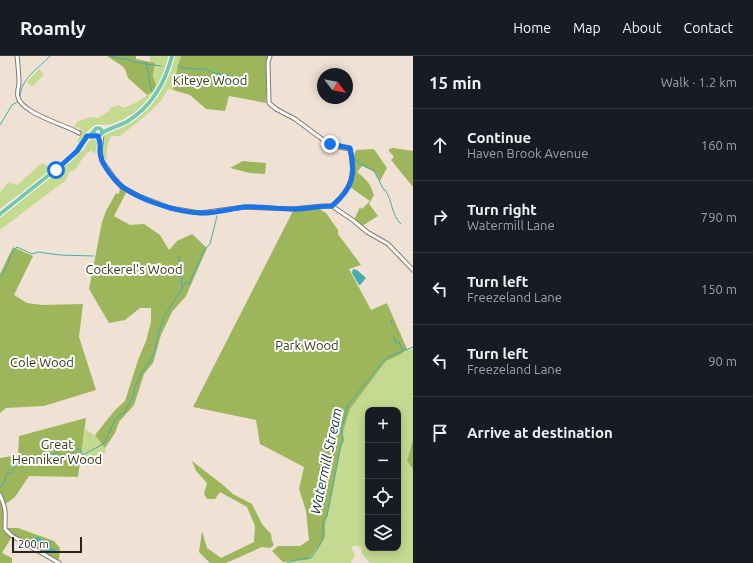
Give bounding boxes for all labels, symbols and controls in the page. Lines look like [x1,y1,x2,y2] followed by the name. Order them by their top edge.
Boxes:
[20,17,86,39] text: Roamly
[513,20,551,36] text: Home
[573,20,601,36] text: Map
[623,20,662,36] text: About
[684,20,733,36] text: Contact
[317,68,353,104] north arrow
[173,73,247,87] park label: Kiteye Wood
[429,73,482,92] text: 15 min
[661,75,737,89] text: Walk · 1.2 km
[467,129,531,146] text: Continue
[429,134,451,156] icon: ahead
[321,135,339,153] route end
[701,138,737,152] text: 160 m
[467,146,588,160] text: Haven Brook Avenue
[47,161,65,179] route start
[467,201,537,218] text: Turn right
[429,206,451,228] icon: right
[701,210,737,224] text: 790 m
[467,218,555,232] text: Watermill Lane
[85,262,183,276] park label: Cockerel's Wood
[467,273,528,290] text: Turn left
[429,278,451,300] icon: left
[701,282,737,296] text: 150 m
[467,290,562,304] text: Freezeland Lane
[275,338,339,352] park label: Park Wood
[467,345,528,362] text: Turn left
[429,350,451,372] icon: left
[708,354,737,368] text: 90 m
[10,355,74,369] park label: Cole Wood
[467,362,562,376] text: Freezeland Lane
[307,406,345,516] water label: Watermill Stream
[365,407,401,551] map controls
[365,407,401,443] button: +
[429,422,451,444] icon: arrive
[467,424,613,441] text: Arrive at destination
[12,437,102,466] park label: Great Henniker Wood
[365,443,401,479] button: −
[365,479,401,515] button: locate
[365,515,401,551] button: layers
[12,535,82,554] scale bar
[18,538,49,550] text: 200 m

